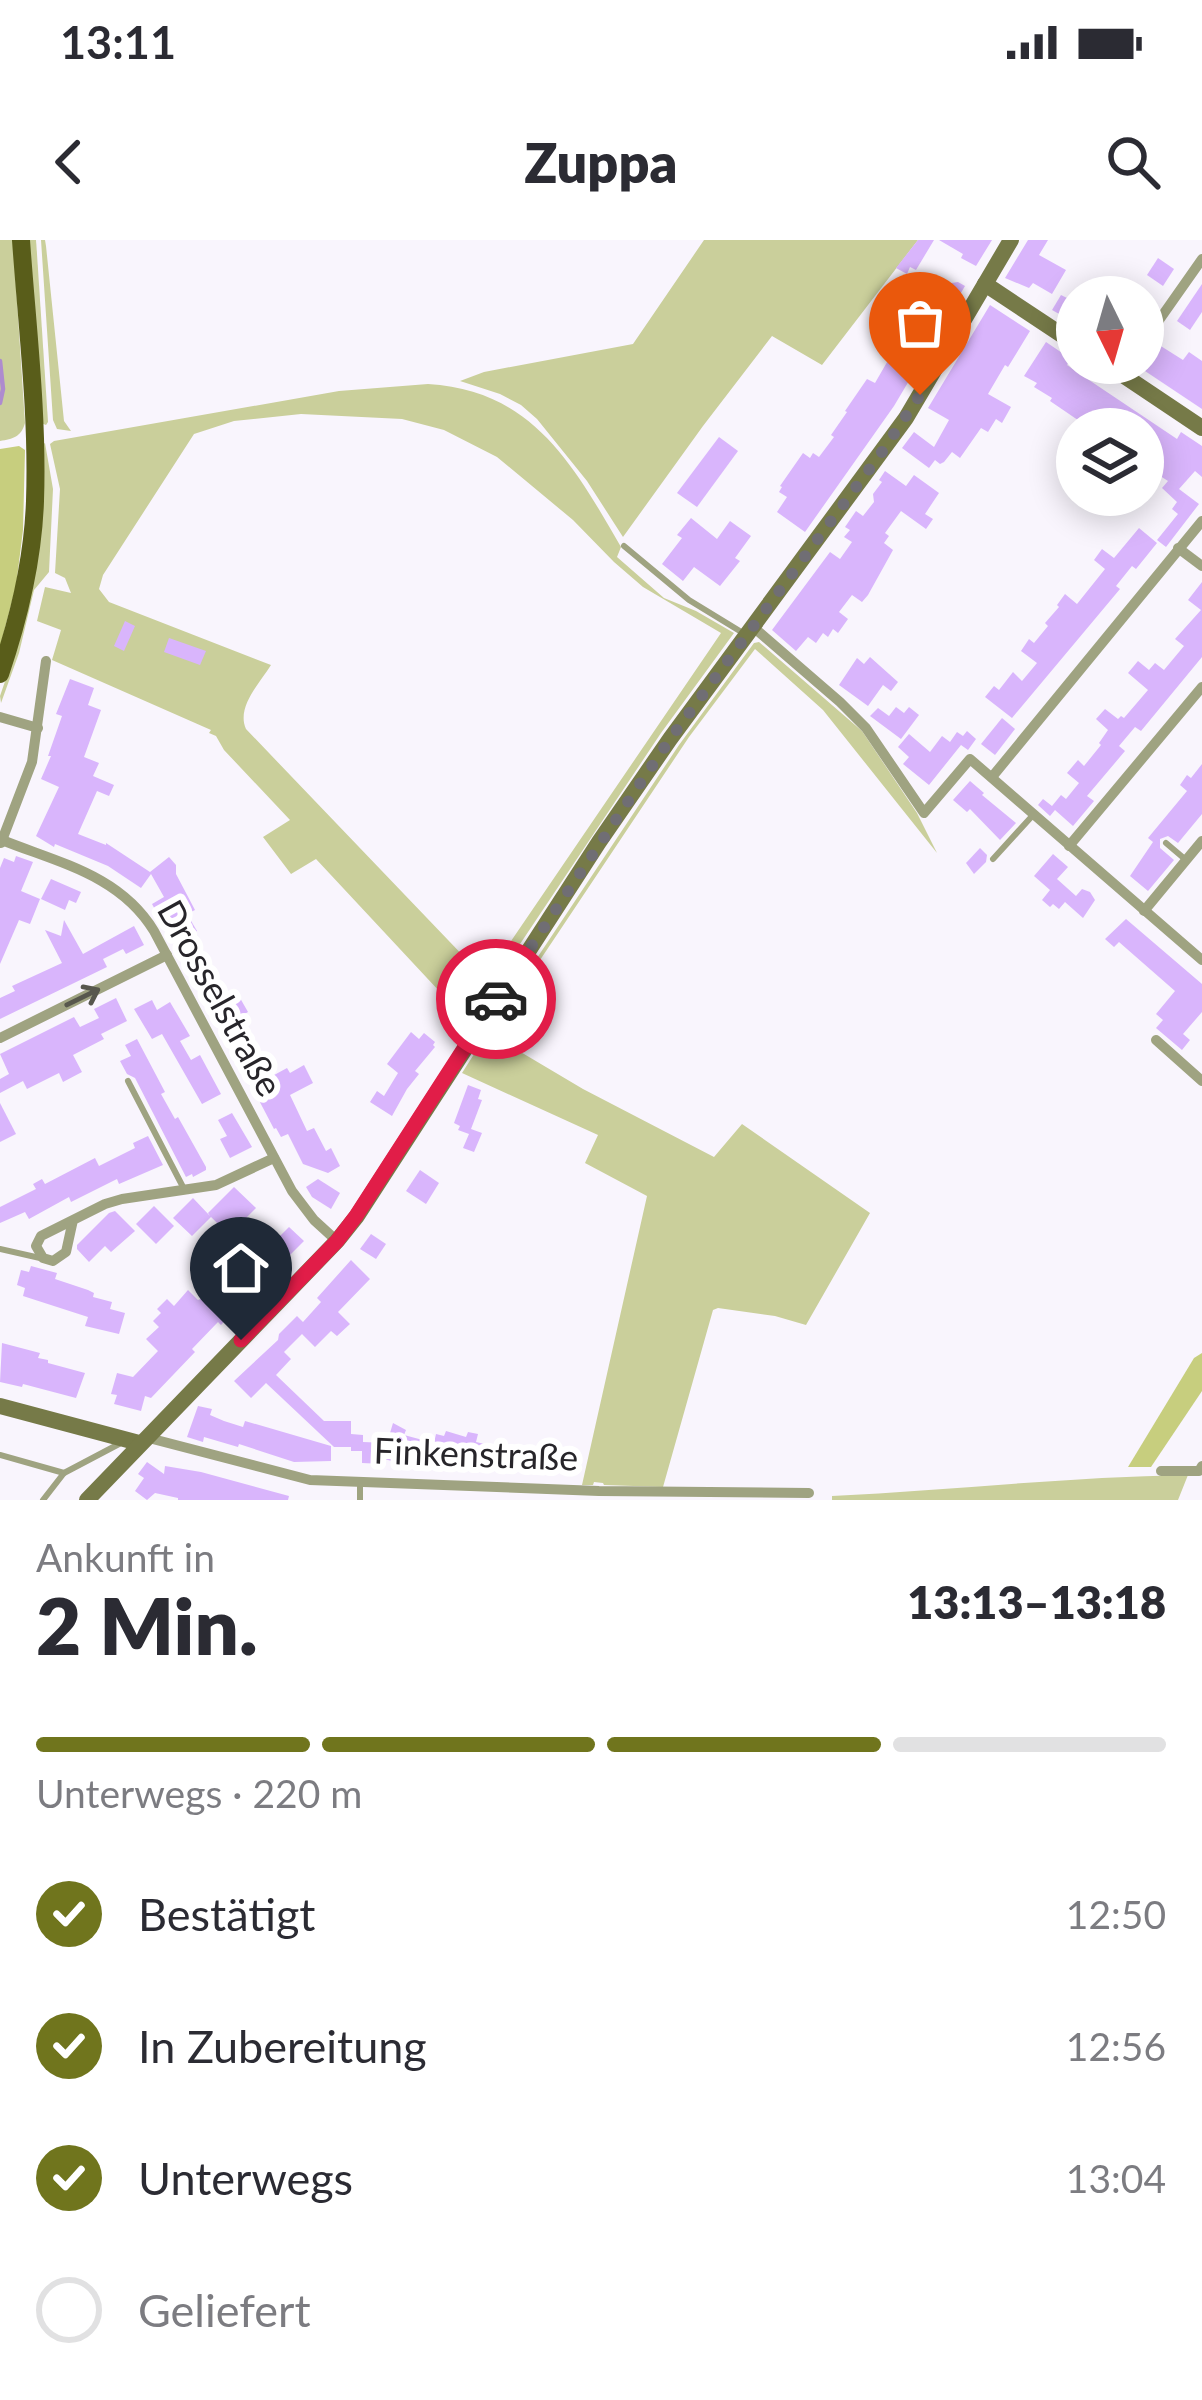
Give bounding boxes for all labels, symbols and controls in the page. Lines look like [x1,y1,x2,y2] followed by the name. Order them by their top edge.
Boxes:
[60,15,176,69] text: 13:11
[36,129,102,195] icon: back
[1100,129,1166,195] icon: search
[525,130,677,195] text: Zuppa
[869,272,971,395] pin
[1056,276,1164,384] north arrow
[1056,276,1164,516] map controls
[887,290,953,356] icon: bag
[1056,408,1164,516] button: layers
[149,892,293,1103] street label: Drosselstraße
[436,939,556,1059] courier
[463,966,529,1032] icon: car
[65,984,101,1007] one-way arrow
[190,1217,292,1340] pin
[208,1235,274,1301] icon: home
[373,1427,579,1479] street label: Finkenstraße
[36,1534,215,1580] text: Ankunft in
[907,1575,1166,1629] text: 13:13–13:18
[36,1578,258,1672] text: 2 Min.
[36,1770,362,1816] text: Unterwegs · 220 m
[36,1881,102,1947] icon: check
[138,1887,315,1941] text: Bestätigt
[1066,1891,1166,1937] text: 12:50
[36,2013,102,2079] icon: check
[138,2019,427,2073] text: In Zubereitung
[1066,2023,1166,2069] text: 12:56
[36,2145,102,2211] icon: check
[138,2151,353,2205] text: Unterwegs
[1066,2155,1166,2201] text: 13:04
[138,2283,311,2337] text: Geliefert

